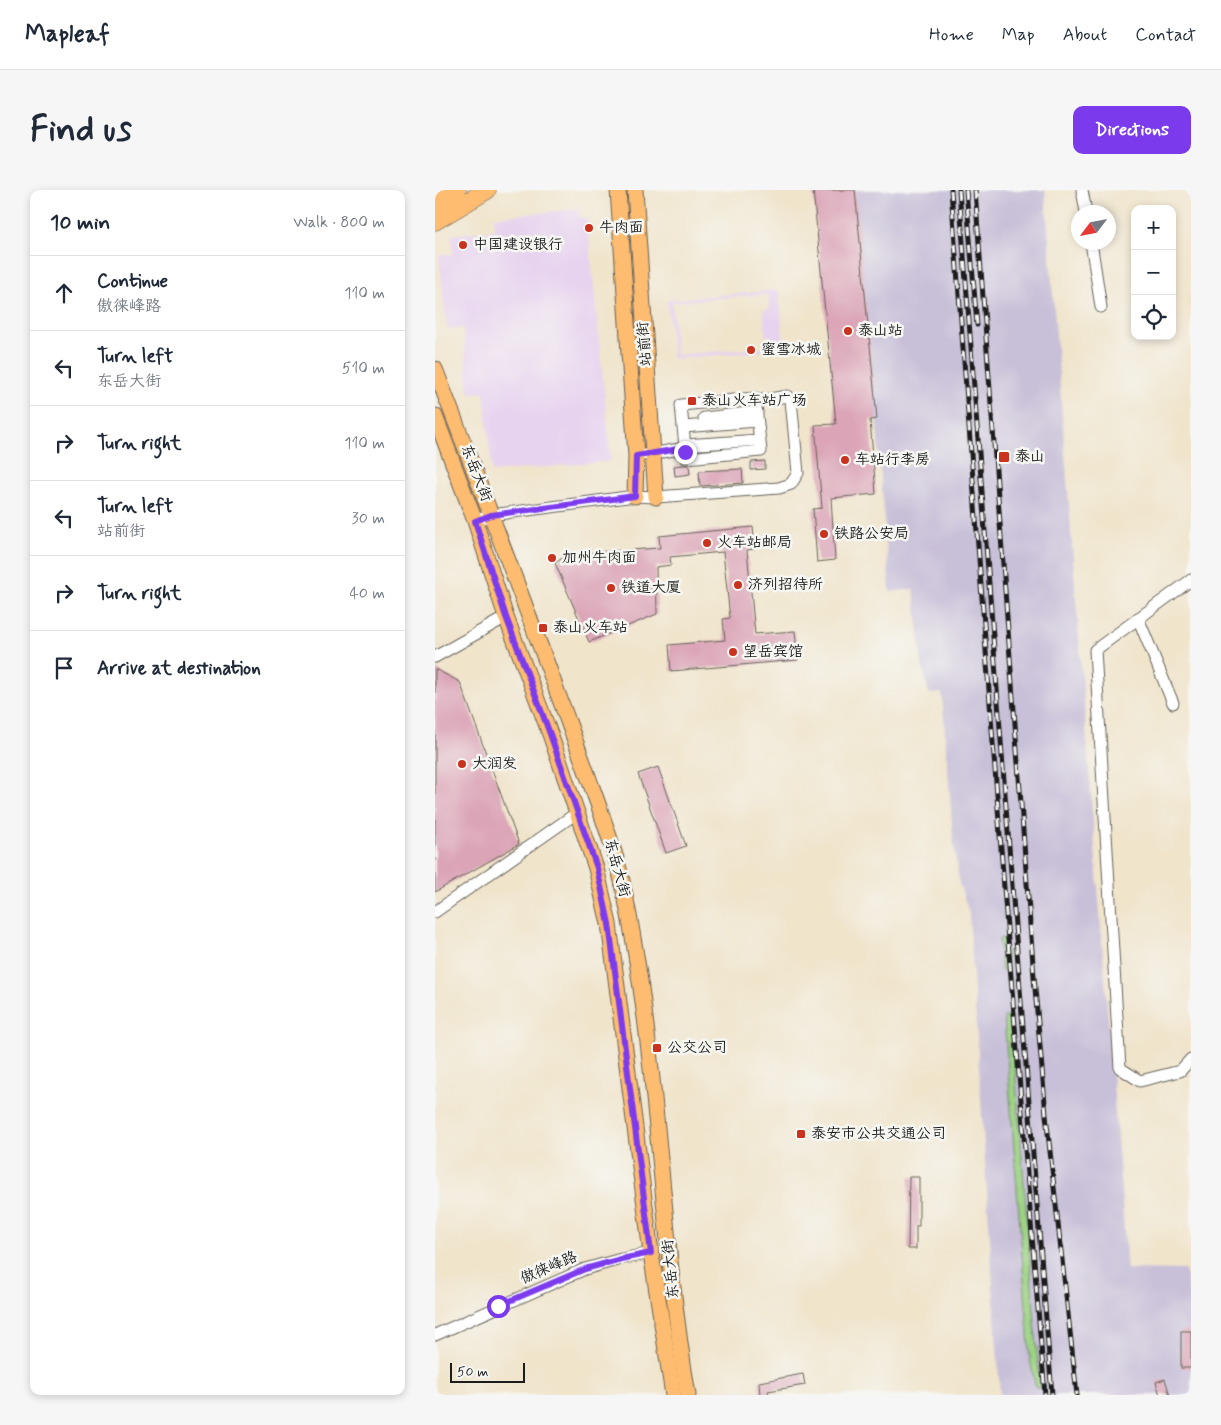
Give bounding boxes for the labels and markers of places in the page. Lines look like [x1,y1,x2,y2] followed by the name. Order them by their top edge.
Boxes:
[599,218,644,238] place label: 牛肉面
[583,222,595,234] marker: 牛肉面
[473,235,563,255] place label: 中国建设银行
[457,239,469,251] marker: 中国建设银行
[858,321,903,341] place label: 泰山站
[842,325,854,337] marker: 泰山站
[761,340,821,360] place label: 蜜雪冰城
[745,344,757,356] marker: 蜜雪冰城
[702,391,807,411] place label: 泰山火车站广场
[686,395,698,407] marker: 泰山火车站广场
[1015,447,1045,467] place label: 泰山
[855,450,930,470] place label: 车站行李房
[997,450,1011,464] marker: 泰山
[839,454,851,466] marker: 车站行李房
[834,524,909,544] place label: 铁路公安局
[818,528,830,540] marker: 铁路公安局
[717,533,792,553] place label: 火车站邮局
[701,537,713,549] marker: 火车站邮局
[562,548,637,568] place label: 加州牛肉面
[546,552,558,564] marker: 加州牛肉面
[748,575,823,595] place label: 济列招待所
[621,578,681,598] place label: 铁道大厦
[732,579,744,591] marker: 济列招待所
[605,582,617,594] marker: 铁道大厦
[553,618,628,638] place label: 泰山火车站
[537,622,549,634] marker: 泰山火车站
[743,642,803,662] place label: 望岳宾馆
[727,646,739,658] marker: 望岳宾馆
[472,754,517,774] place label: 大润发
[456,758,468,770] marker: 大润发
[667,1038,727,1058] place label: 公交公司
[651,1042,663,1054] marker: 公交公司
[811,1124,946,1144] place label: 泰安市公共交通公司
[795,1128,807,1140] marker: 泰安市公共交通公司

